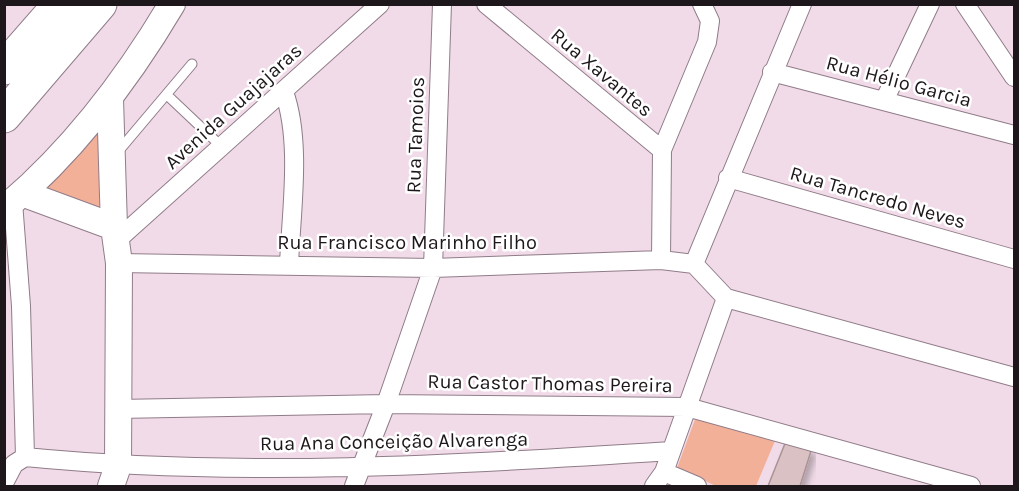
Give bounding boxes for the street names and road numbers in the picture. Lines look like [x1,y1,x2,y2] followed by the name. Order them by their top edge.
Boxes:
[546,23,657,121] street label: Rua Xavantes
[160,39,307,174] street label: Avenida Guajajaras
[824,51,974,112] street label: Rua Hélio Garcia
[402,76,429,194] street label: Rua Tamoios
[787,161,968,234] street label: Rua Tancredo Neves
[277,231,537,254] street label: Rua Francisco Marinho Filho
[427,370,673,397] street label: Rua Castor Thomas Pereira
[260,428,528,455] street label: Rua Ana Conceição Alvarenga

